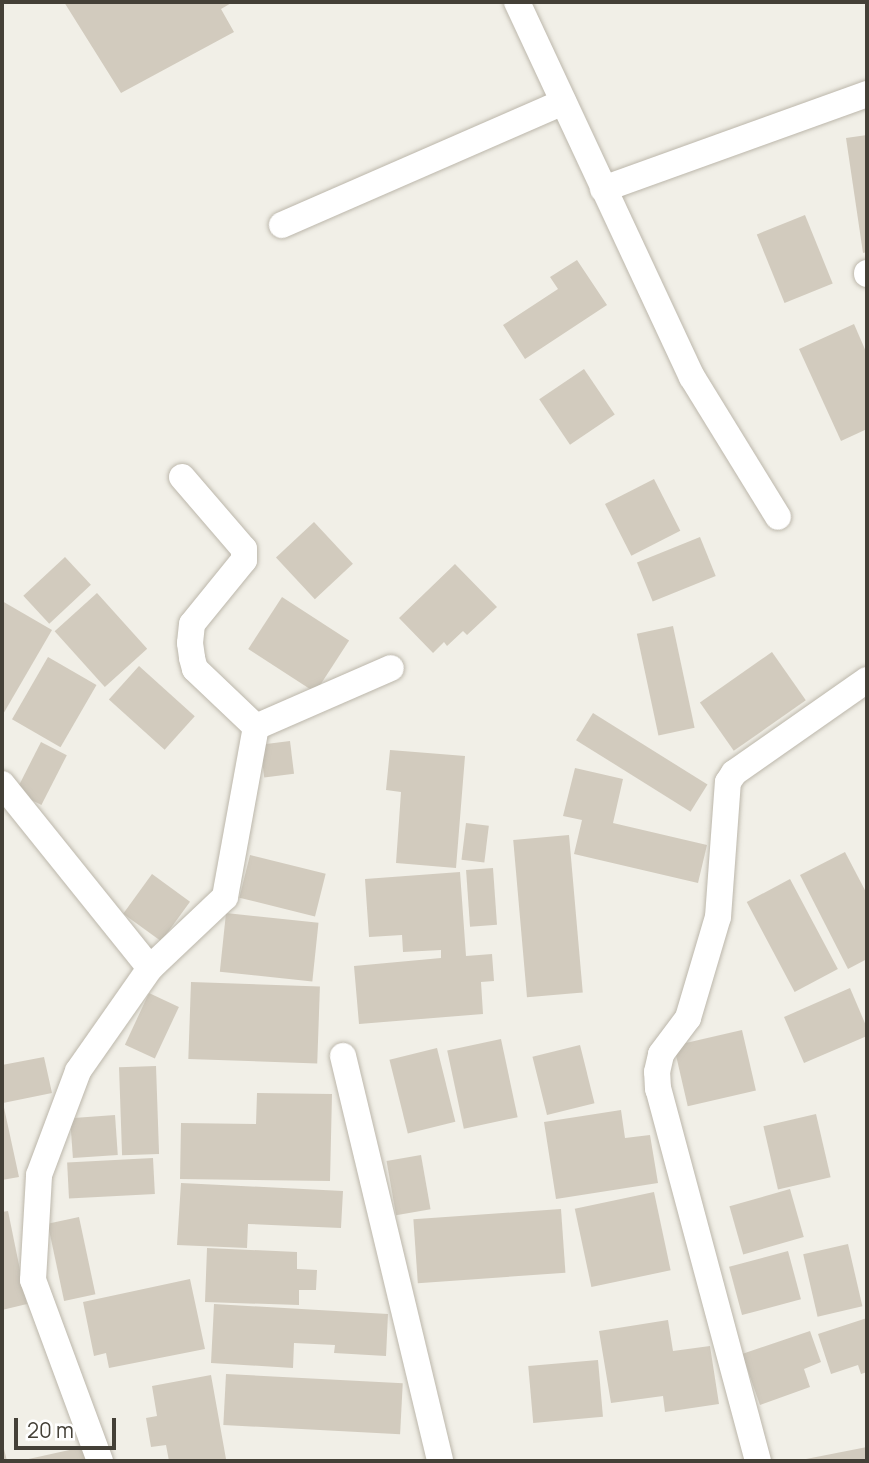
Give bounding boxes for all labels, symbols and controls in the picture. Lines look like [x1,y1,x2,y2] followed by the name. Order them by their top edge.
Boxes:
[18,1404,119,1448] scale bar
[27,1416,74,1444] text: 20 m

